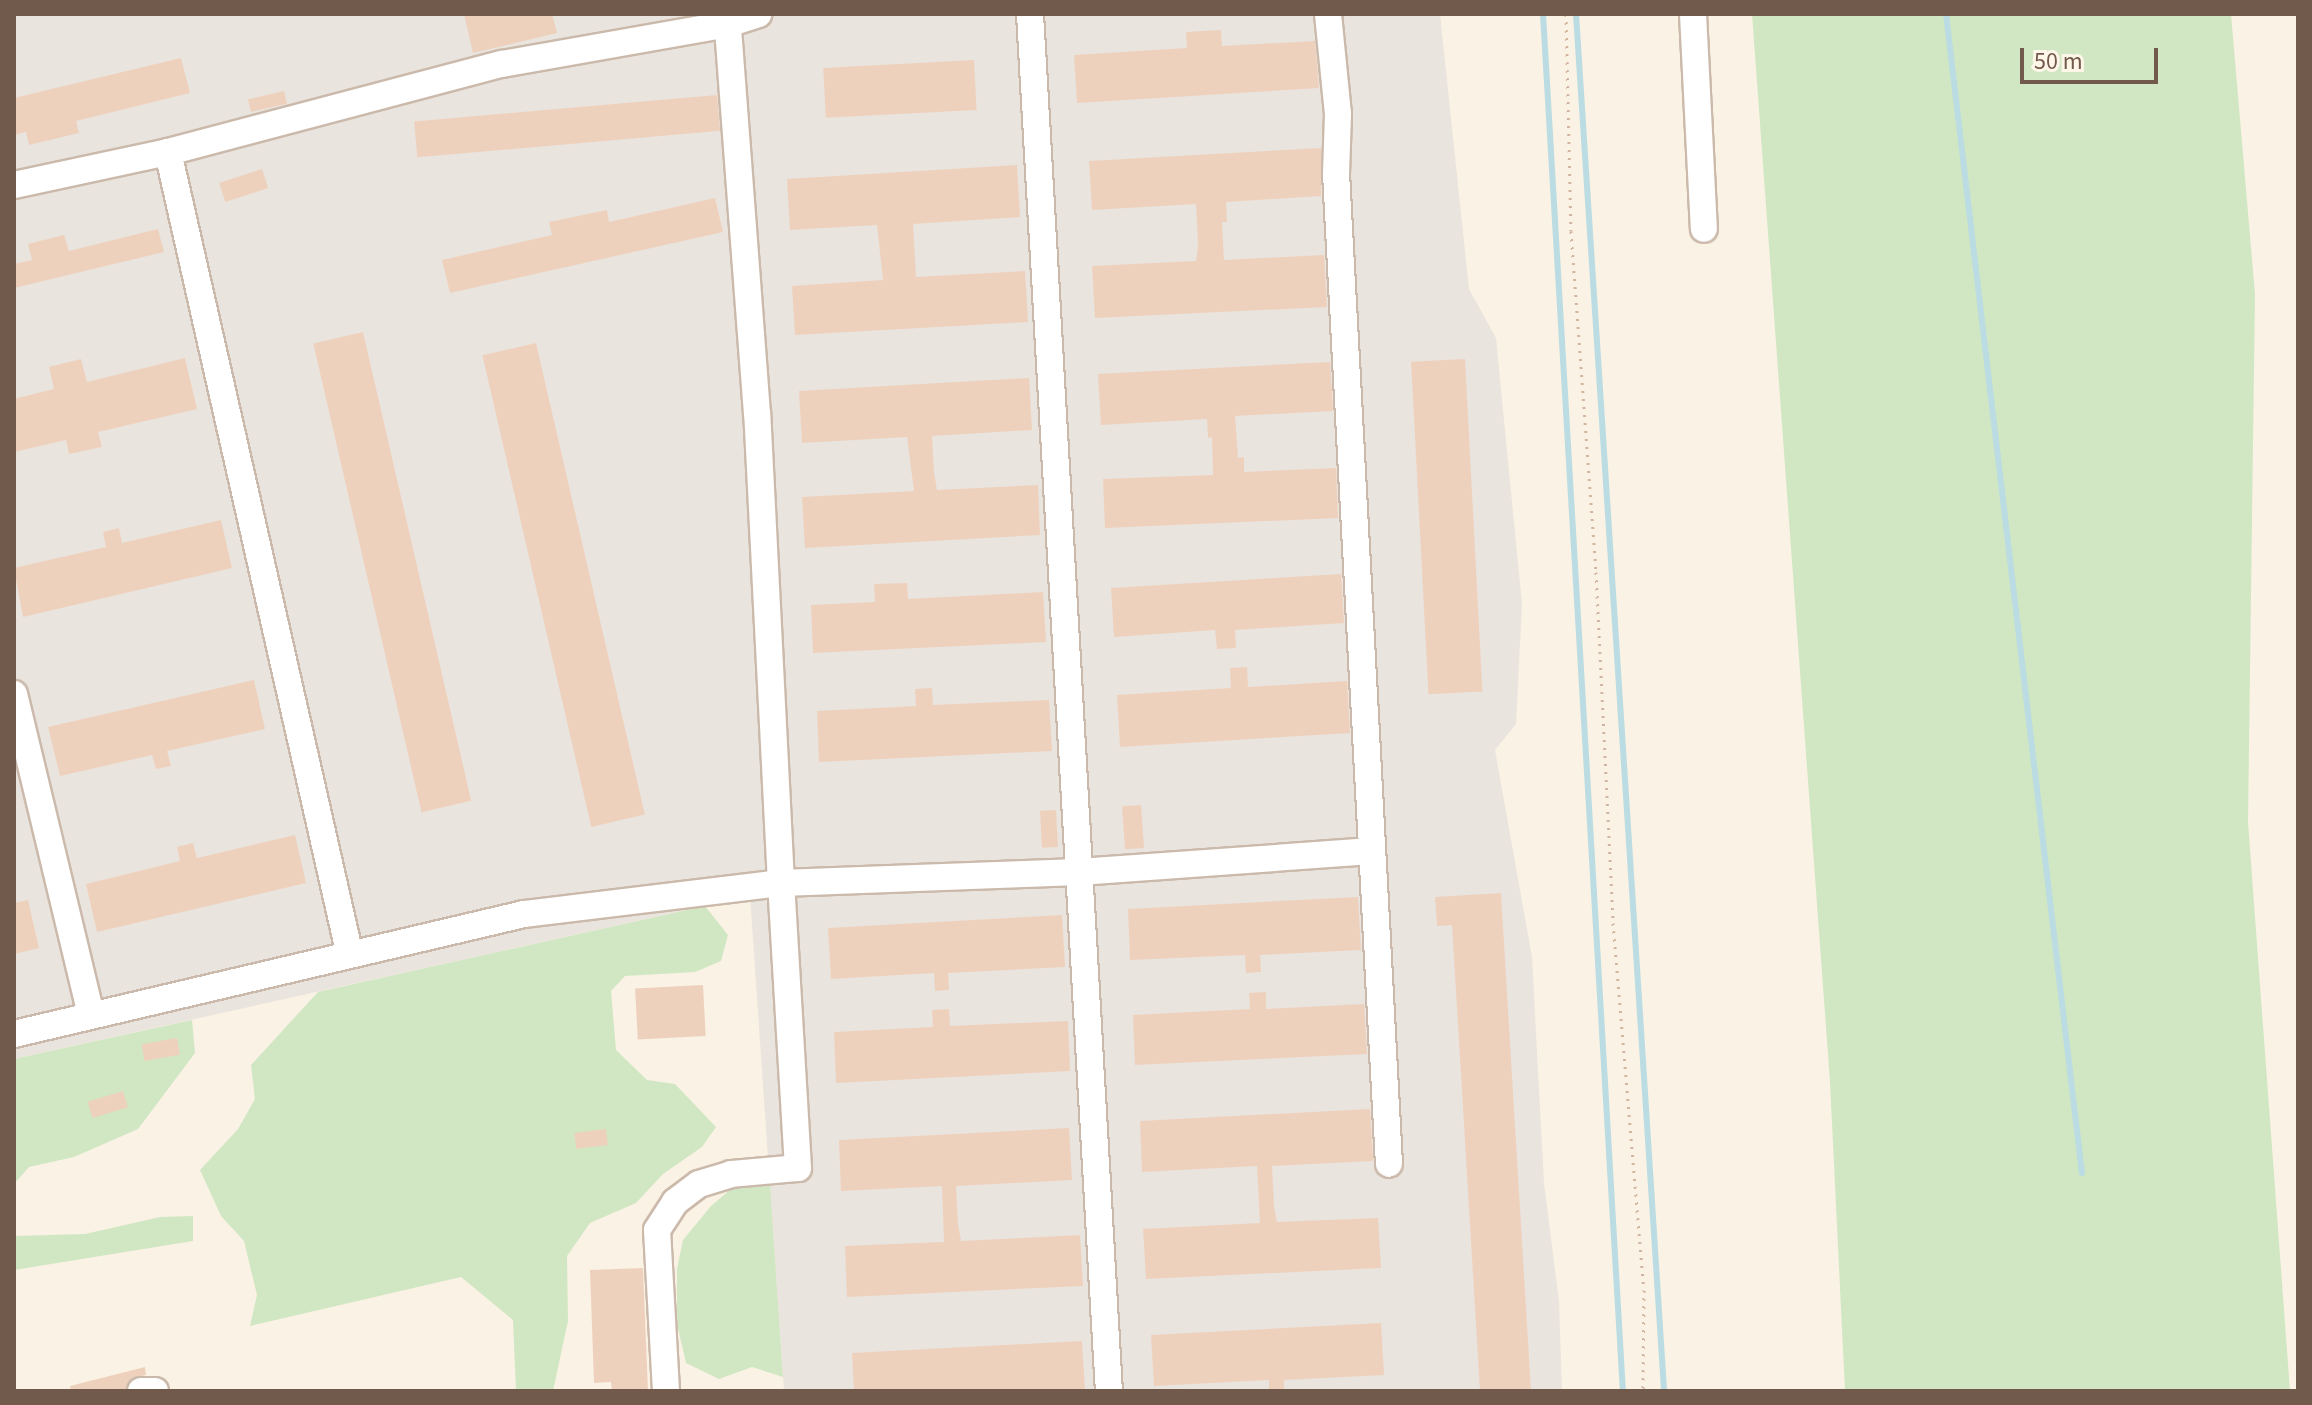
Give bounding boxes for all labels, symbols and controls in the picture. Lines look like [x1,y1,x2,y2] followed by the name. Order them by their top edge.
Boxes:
[2024,32,2162,82] scale bar
[2034,44,2083,79] text: 50 m

